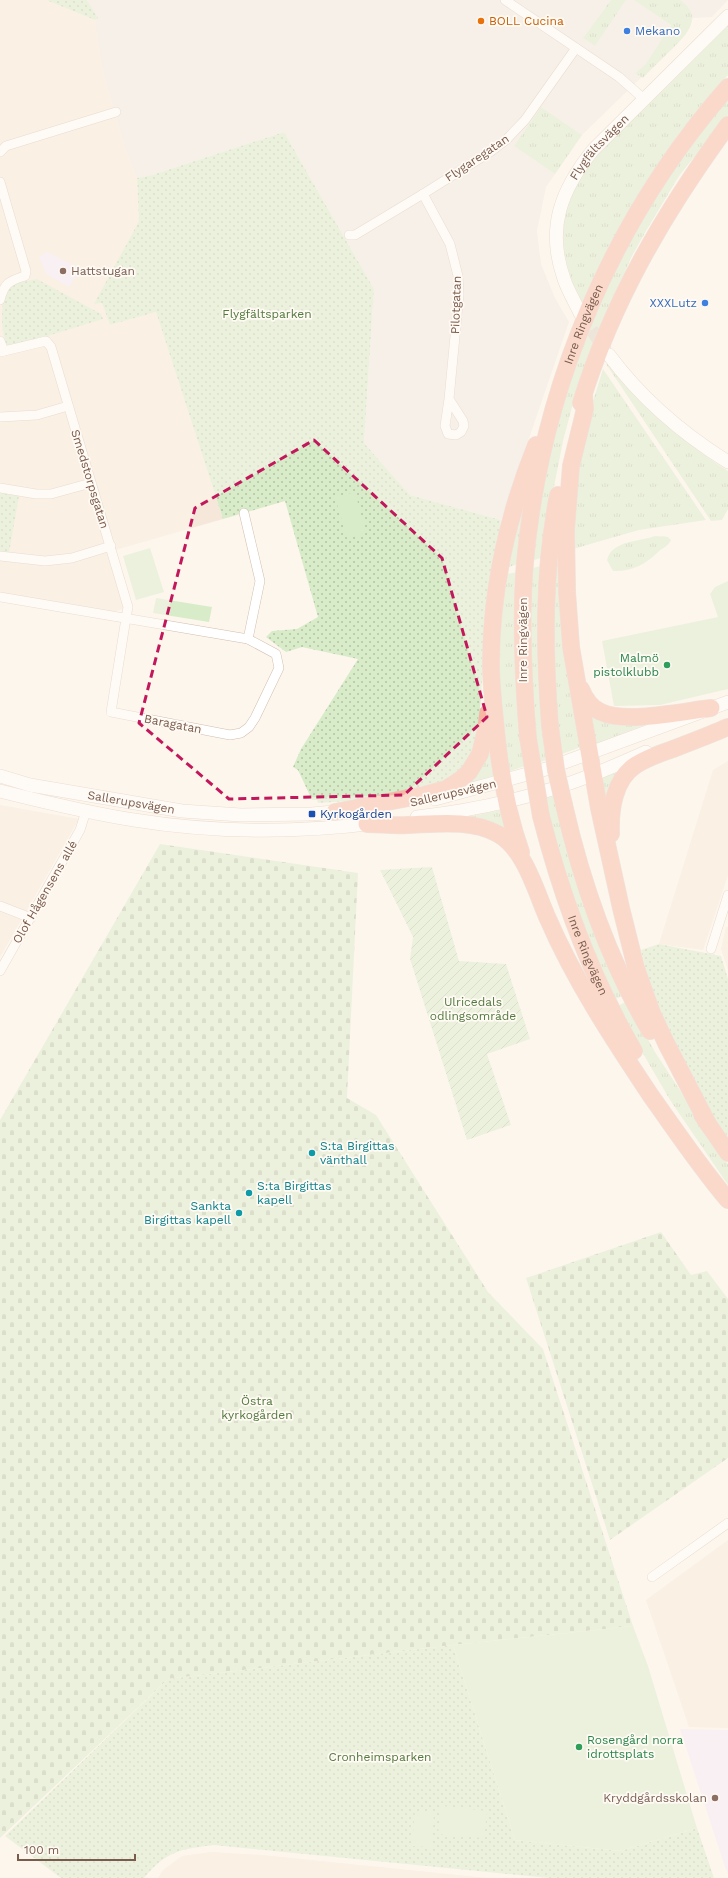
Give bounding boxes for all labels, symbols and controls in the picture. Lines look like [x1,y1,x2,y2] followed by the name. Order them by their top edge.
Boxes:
[489,14,564,28] place label: BOLL Cucina
[476,16,486,26] marker: BOLL Cucina
[635,24,680,38] place label: Mekano
[622,26,632,36] marker: Mekano
[567,112,632,183] street label: Flygfältsvägen
[442,132,512,184] street label: Flygaregatan
[71,264,135,278] place label: Hattstugan
[58,266,68,276] marker: Hattstugan
[448,276,464,334] street label: Pilotgatan
[561,282,606,366] street label: Inre Ringvägen
[649,296,697,310] place label: XXXLutz
[700,298,710,308] marker: XXXLutz
[222,307,312,321] park label: Flygfältsparken
[68,428,112,530] street label: Smedstorpsgatan
[516,597,530,683] street label: Inre Ringvägen
[593,651,659,679] place label: Malmö pistolklubb
[662,660,672,670] marker: Malmö pistolklubb
[143,712,203,736] street label: Baragatan
[408,776,498,810] street label: Sallerupsvägen
[86,788,176,817] street label: Sallerupsvägen
[320,807,392,821] place label: Kyrkogården
[307,809,317,819] marker: Kyrkogården
[10,838,80,946] street label: Olof Hågensens allé
[565,913,611,997] street label: Inre Ringvägen
[430,995,516,1023] park label: Ulricedals odlingsområde
[320,1139,395,1167] place label: S:ta Birgittas vänthall
[307,1148,317,1158] marker: S:ta Birgittas vänthall
[257,1179,332,1207] place label: S:ta Birgittas kapell
[244,1188,254,1198] marker: S:ta Birgittas kapell
[144,1199,231,1227] place label: Sankta Birgittas kapell
[234,1208,244,1218] marker: Sankta Birgittas kapell
[221,1394,293,1422] park label: Östra kyrkogården
[587,1733,683,1761] place label: Rosengård norra idrottsplats
[574,1742,584,1752] marker: Rosengård norra idrottsplats
[328,1750,432,1764] park label: Cronheimsparken
[603,1791,707,1805] place label: Kryddgårdsskolan
[710,1793,720,1803] marker: Kryddgårdsskolan
[18,1836,135,1862] scale bar
[24,1843,59,1857] text: 100 m

